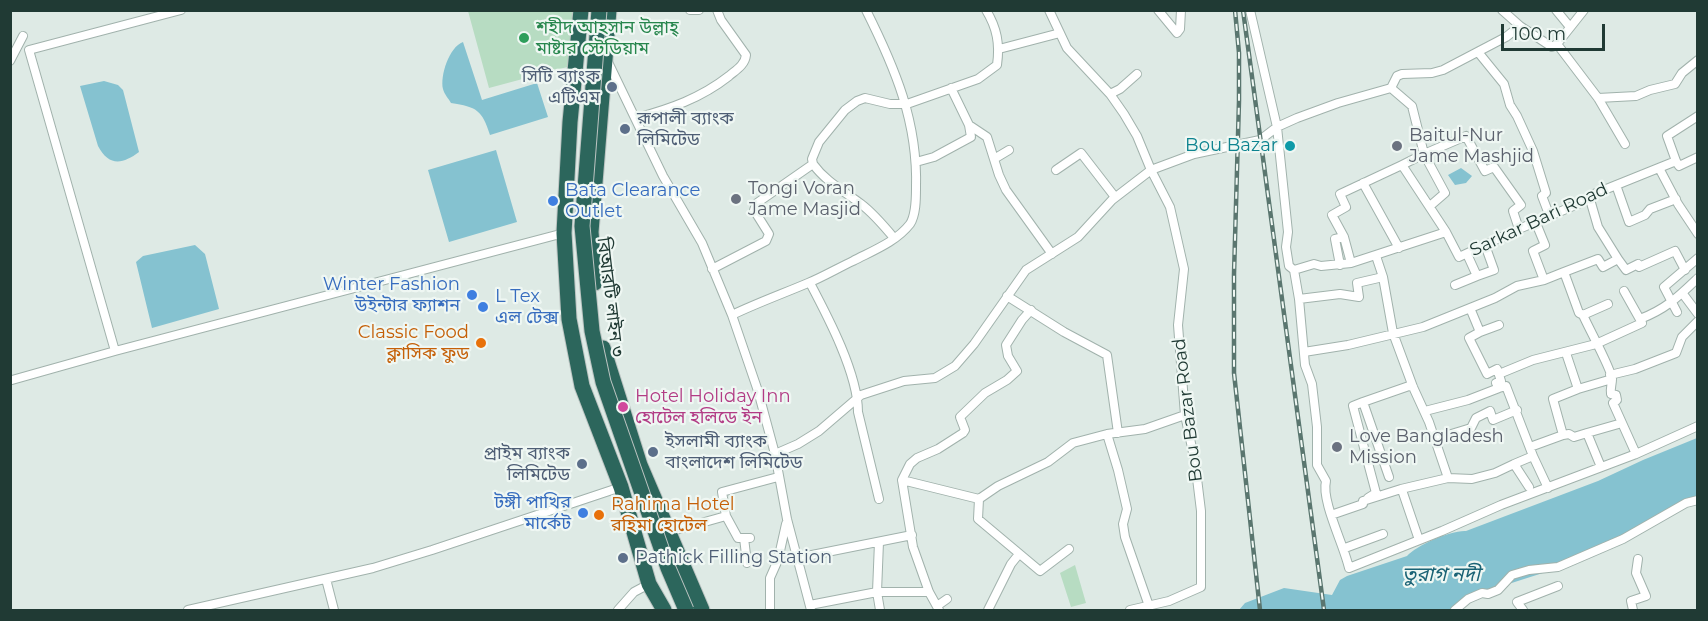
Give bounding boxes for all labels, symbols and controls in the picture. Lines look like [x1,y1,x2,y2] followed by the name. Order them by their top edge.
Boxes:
[1504,12,1608,50] scale bar
[536,17,679,60] place label: শহীদ আহসান উল্লাহ্‌ মাষ্টার স্টেডিয়াম
[1512,23,1566,45] text: 100 m
[517,31,531,45] marker: শহীদ আহসান উল্লাহ্‌ মাষ্টার স্টেডিয়াম
[522,66,600,109] place label: সিটি ব্যাংক এটিএম
[605,80,619,94] marker: সিটি ব্যাংক এটিএম
[637,108,734,150] place label: রূপালী ব্যাংক লিমিটেড
[618,122,632,136] marker: রূপালী ব্যাংক লিমিটেড
[1409,125,1534,168] place label: Baitul-Nur Jame Mashjid
[1185,135,1278,157] place label: Bou Bazar
[1283,139,1297,153] marker: Bou Bazar
[1390,139,1404,153] marker: Baitul-Nur Jame Mashjid
[748,178,861,220] place label: Tongi Voran Jame Masjid
[1467,179,1611,261] street label: Sarkar Bari Road
[565,180,700,222] place label: Bata Clearance Outlet
[729,192,743,206] marker: Tongi Voran Jame Masjid
[546,194,560,208] marker: Bata Clearance Outlet
[592,236,628,358] street label: বিআরটি লাইন ৩
[323,274,460,316] place label: Winter Fashion উইন্টার ফ্যাশন
[495,286,558,328] place label: L Tex এল টেক্স
[465,288,479,302] marker: Winter Fashion উইন্টার ফ্যাশন
[476,300,490,314] marker: L Tex এল টেক্স
[358,322,469,364] place label: Classic Food ক্লাসিক ফুড
[474,336,488,350] marker: Classic Food ক্লাসিক ফুড
[1168,337,1208,483] street label: Bou Bazar Road
[635,386,791,428] place label: Hotel Holiday Inn হোটেল হলিডে ইন
[616,400,630,414] marker: Hotel Holiday Inn হোটেল হলিডে ইন
[1349,426,1504,468] place label: Love Bangladesh Mission
[665,431,803,474] place label: ইসলামী ব্যাংক বাংলাদেশ লিমিটেড
[1330,440,1344,454] marker: Love Bangladesh Mission
[483,443,570,486] place label: প্রাইম ব্যাংক লিমিটেড
[646,445,660,459] marker: ইসলামী ব্যাংক বাংলাদেশ লিমিটেড
[575,457,589,471] marker: প্রাইম ব্যাংক লিমিটেড
[494,492,571,534] place label: টঙ্গী পাখির মার্কেট
[611,494,735,536] place label: Rahima Hotel রহিমা হোটেল
[576,506,590,520] marker: টঙ্গী পাখির মার্কেট
[592,508,606,522] marker: Rahima Hotel রহিমা হোটেল
[635,547,832,569] place label: Pathick Filling Station
[616,551,630,565] marker: Pathick Filling Station
[1402,563,1480,587] water label: তুরাগ নদী

